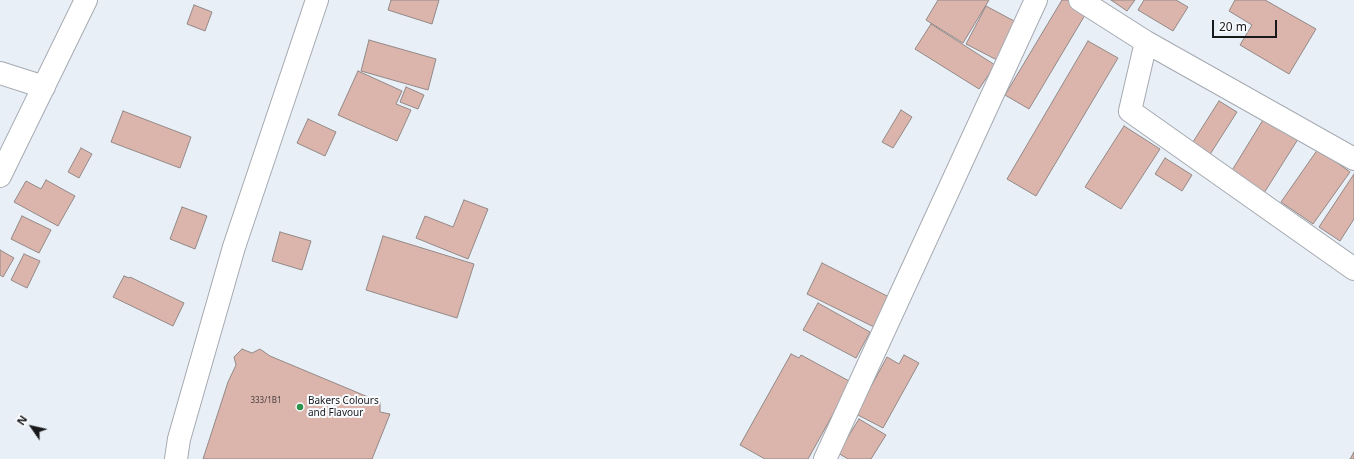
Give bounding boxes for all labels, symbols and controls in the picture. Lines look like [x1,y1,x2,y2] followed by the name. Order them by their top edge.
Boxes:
[1214,12,1279,38] scale bar
[1219,18,1247,35] text: 20 m
[308,395,379,418] place label: Bakers Colours and Flavour
[250,396,282,406] house number: 333/1B1
[295,402,305,412] marker: Bakers Colours and Flavour
[12,407,52,447] north arrow
[13,412,30,428] text: N

